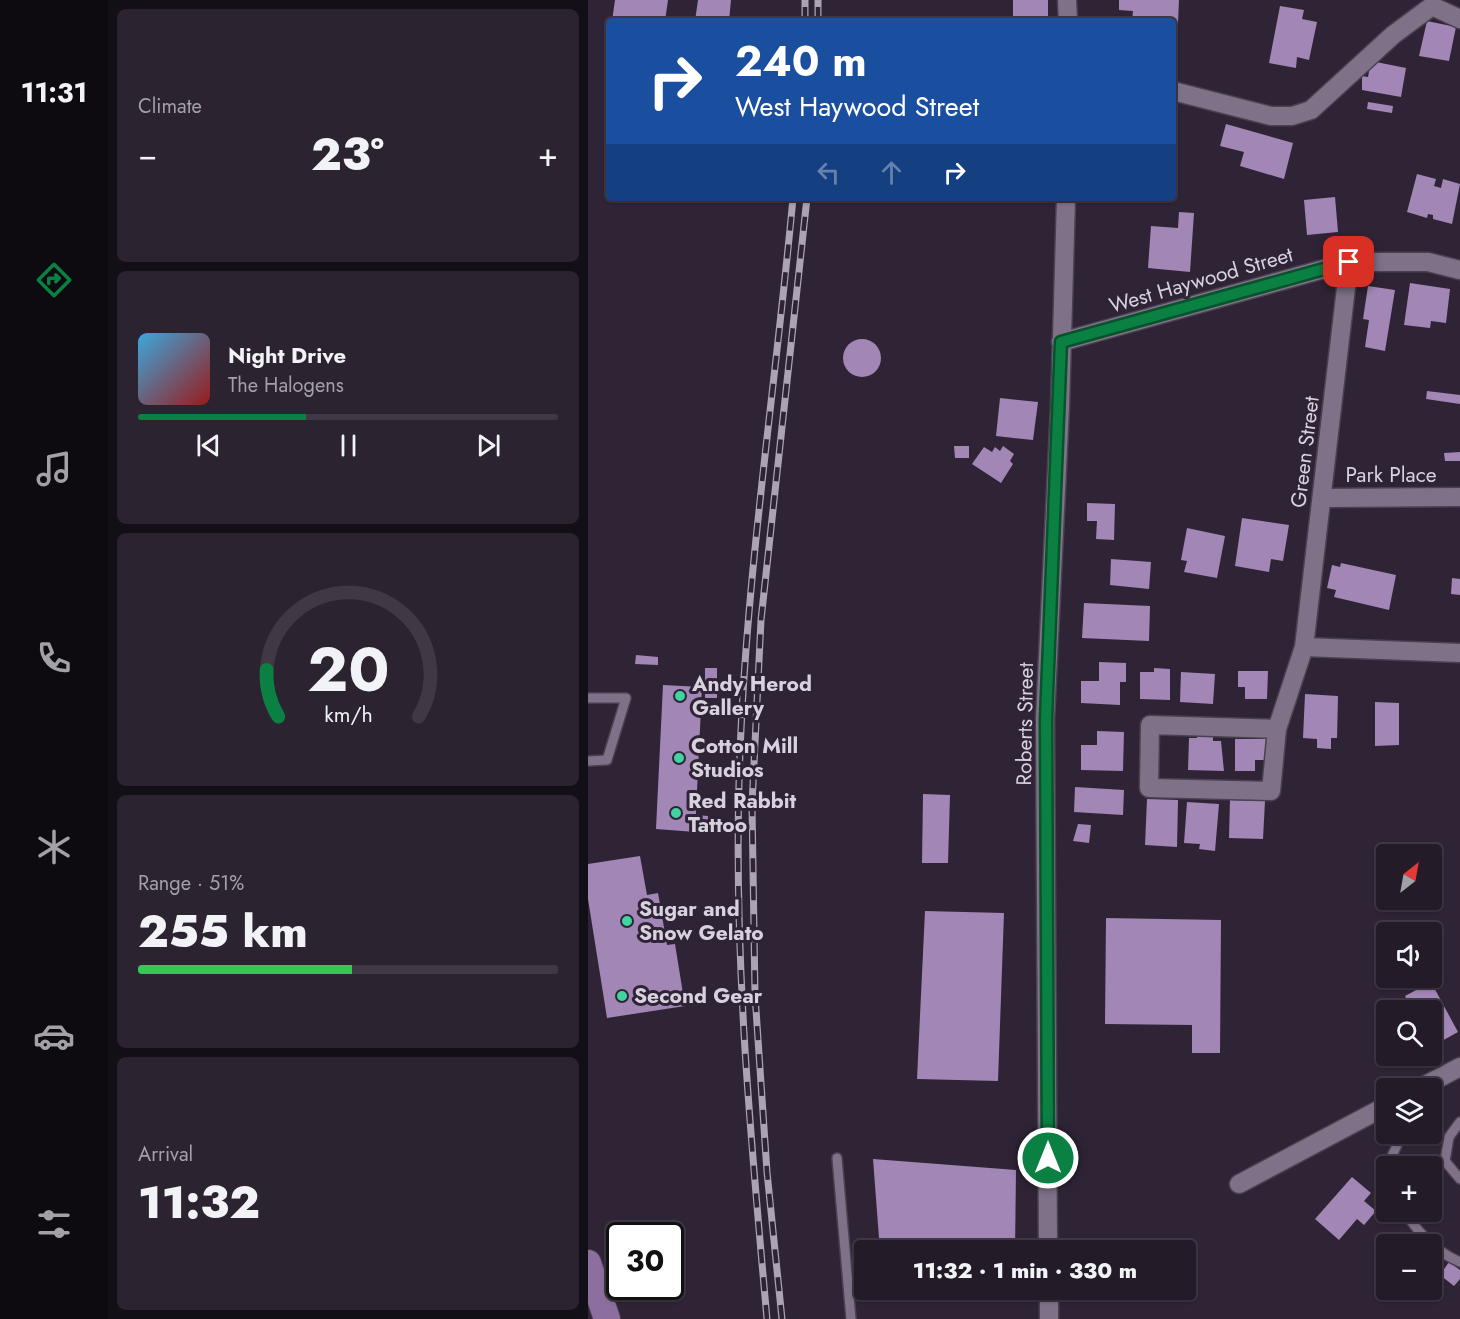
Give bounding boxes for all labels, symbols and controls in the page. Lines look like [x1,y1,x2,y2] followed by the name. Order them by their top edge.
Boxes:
[735,31,867,92] text: 240 m
[636,42,714,120] icon: right
[21,73,87,112] text: 11:31
[735,87,979,126] text: West Haywood Street
[138,92,202,121] text: Climate
[311,122,384,187] text: 23°
[138,131,157,178] text: −
[538,131,558,178] text: +
[812,156,845,189] icon: left
[875,156,908,189] icon: ahead
[938,156,971,189] icon: right
[1323,236,1374,287] pin
[1106,239,1296,321] street label: West Haywood Street
[1332,245,1365,278] icon: arrive
[33,259,75,301] icon: directions
[228,339,346,371] text: Night Drive
[228,371,344,400] text: The Halogens
[1283,394,1327,510] street label: Green Street
[192,429,225,462] icon: previous
[332,429,365,462] icon: pause
[472,429,505,462] icon: next
[33,448,75,490] icon: music
[1345,460,1437,490] street label: Park Place
[307,624,389,714] text: 20
[33,637,75,679] icon: phone
[1009,662,1041,786] street label: Roberts Street
[691,669,812,723] place label: Andy Herod Gallery
[673,689,687,703] marker: Andy Herod Gallery
[324,699,372,730] text: km/h
[691,731,798,785] place label: Cotton Mill Studios
[672,751,686,765] marker: Cotton Mill Studios
[688,786,796,840] place label: Red Rabbit Tattoo
[669,806,683,820] marker: Red Rabbit Tattoo
[33,826,75,868] icon: climate
[1376,844,1442,910] north arrow
[1376,844,1442,1300] map controls
[138,869,244,898] text: Range · 51%
[639,894,764,948] place label: Sugar and Snow Gelato
[138,899,308,964] text: 255 km
[620,914,634,928] marker: Sugar and Snow Gelato
[1376,922,1442,988] button: sound
[634,981,763,1011] place label: Second Gear
[615,989,629,1003] marker: Second Gear
[1376,1000,1442,1066] button: search
[33,1015,75,1057] icon: car
[1376,1078,1442,1144] button: layers
[1016,1126,1080,1190] position arrow
[138,1140,193,1169] text: Arrival
[1376,1156,1442,1222] button: +
[138,1170,260,1235] text: 11:32
[33,1203,75,1245] icon: filters
[606,1222,684,1300] speed limit sign: 30
[1376,1234,1442,1300] button: −
[913,1254,1137,1286] text: 11:32 · 1 min · 330 m

